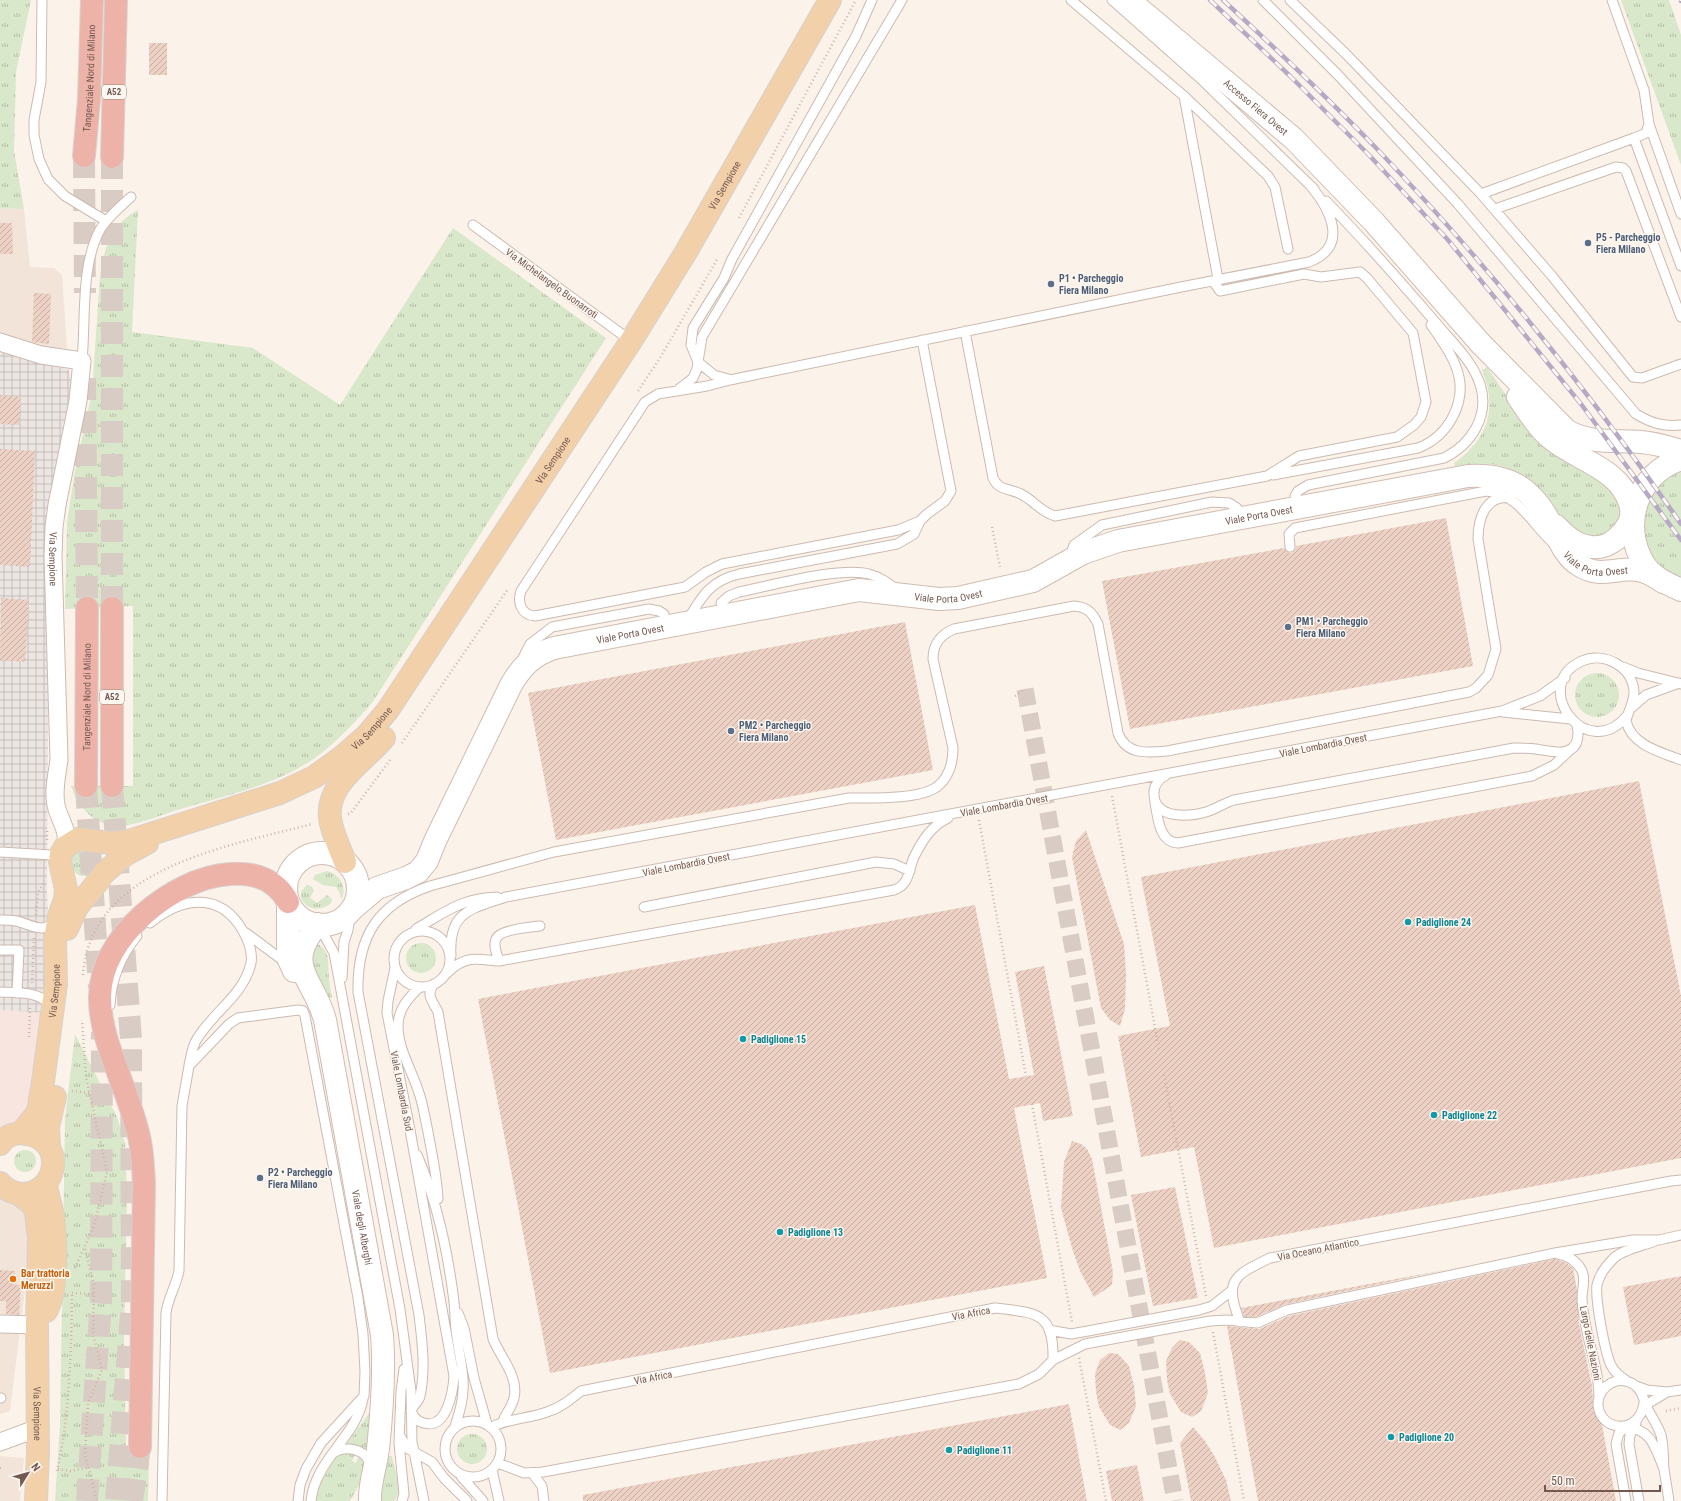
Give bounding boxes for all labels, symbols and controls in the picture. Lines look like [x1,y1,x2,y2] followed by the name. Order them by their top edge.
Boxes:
[81,24,97,132] street label: Tangenziale Nord di Milano
[1221,77,1290,137] street label: Accesso Fiera Ovest
[102,85,126,99] road number: A52
[706,159,743,212] street label: Via Sempione
[1596,232,1660,255] place label: P5 - Parcheggio Fiera Milano
[1583,238,1593,248] marker: P5 - Parcheggio Fiera Milano
[503,246,600,321] street label: Via Michelangelo Buonarroti
[1059,273,1123,296] place label: P1 • Parcheggio Fiera Milano
[1046,279,1056,289] marker: P1 • Parcheggio Fiera Milano
[534,434,573,486] street label: Via Sempione
[1224,504,1293,527] street label: Viale Porta Ovest
[47,532,59,587] street label: Via Sempione
[1561,549,1628,578] street label: Viale Porta Ovest
[914,588,983,605] street label: Viale Porta Ovest
[1296,616,1368,639] place label: PM1 • Parcheggio Fiera Milano
[596,622,665,646] street label: Viale Porta Ovest
[1283,622,1293,632] marker: PM1 • Parcheggio Fiera Milano
[81,643,93,751] street label: Tangenziale Nord di Milano
[100,690,124,704] road number: A52
[349,705,395,752] street label: Via Sempione
[739,720,811,743] place label: PM2 • Parcheggio Fiera Milano
[726,726,736,736] marker: PM2 • Parcheggio Fiera Milano
[1278,732,1368,759] street label: Viale Lombardia Ovest
[959,792,1049,819] street label: Viale Lombardia Ovest
[641,851,731,878] street label: Viale Lombardia Ovest
[1403,917,1413,927] marker: Padiglione 24
[1416,917,1471,928] place label: Padiglione 24
[47,964,62,1019] street label: Via Sempione
[738,1034,748,1044] marker: Padiglione 15
[751,1034,806,1045] place label: Padiglione 15
[388,1050,415,1132] street label: Viale Lombardia Sud
[1429,1110,1439,1120] marker: Padiglione 22
[1442,1110,1497,1121] place label: Padiglione 22
[268,1167,332,1190] place label: P2 • Parcheggio Fiera Milano
[255,1173,265,1183] marker: P2 • Parcheggio Fiera Milano
[350,1189,374,1266] street label: Viale degli Alberghi
[775,1227,785,1237] marker: Padiglione 13
[788,1227,843,1238] place label: Padiglione 13
[1276,1236,1360,1263] street label: Via Oceano Atlantico
[21,1268,70,1291] place label: Bar trattoria Meruzzi
[8,1274,18,1284] marker: Bar trattoria Meruzzi
[951,1304,991,1323] street label: Via Africa
[1578,1305,1603,1381] street label: Largo delle Nazioni
[633,1368,673,1387] street label: Via Africa
[31,1386,43,1441] street label: Via Sempione
[1386,1432,1396,1442] marker: Padiglione 20
[1399,1432,1454,1443] place label: Padiglione 20
[944,1445,954,1455] marker: Padiglione 11
[957,1445,1012,1456] place label: Padiglione 11
[8,1453,48,1493] north arrow
[28,1461,43,1474] text: N
[1545,1467,1660,1493] scale bar
[1551,1474,1575,1488] text: 50 m

